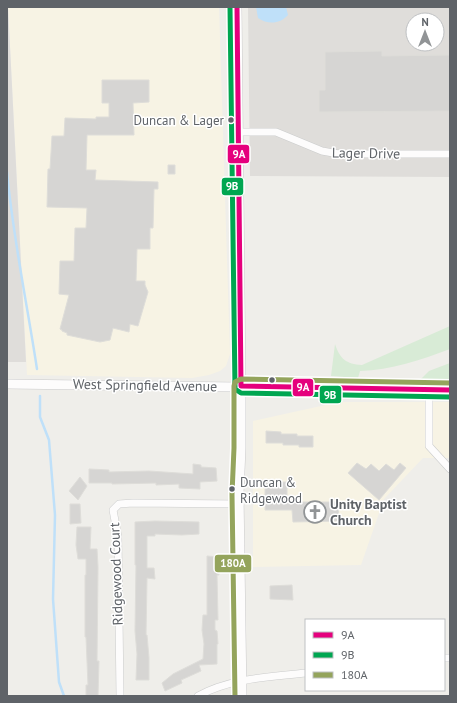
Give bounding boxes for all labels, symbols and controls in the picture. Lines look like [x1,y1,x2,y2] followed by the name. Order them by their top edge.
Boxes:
[405,12,445,52] north arrow
[421,15,429,29] text: N
[134,112,225,129] place label: Duncan & Lager
[226,115,236,125] marker: Duncan & Lager
[332,143,400,163] street label: Lager Drive
[227,144,250,164] line badge: 9A
[233,147,246,161] text: 9A
[221,177,244,196] line badge: 9B
[226,179,239,193] text: 9B
[73,375,217,395] street label: West Springfield Avenue
[267,375,277,385] unlabelled marker
[292,378,314,397] line badge: 9A
[297,380,310,394] text: 9A
[319,385,342,404] line badge: 9B
[324,388,337,402] text: 9B
[240,474,302,507] place label: Duncan & Ridgewood
[227,484,237,494] marker: Duncan & Ridgewood
[330,495,407,529] place label: Unity Baptist Church
[302,499,328,525] church icon: Unity Baptist Church
[105,522,127,626] street label: Ridgewood Court
[214,554,252,573] line badge: 180A
[220,556,246,570] text: 180A
[305,619,445,691] legend
[341,627,355,642] text: 9A
[341,647,355,662] text: 9B
[341,667,368,682] text: 180A

